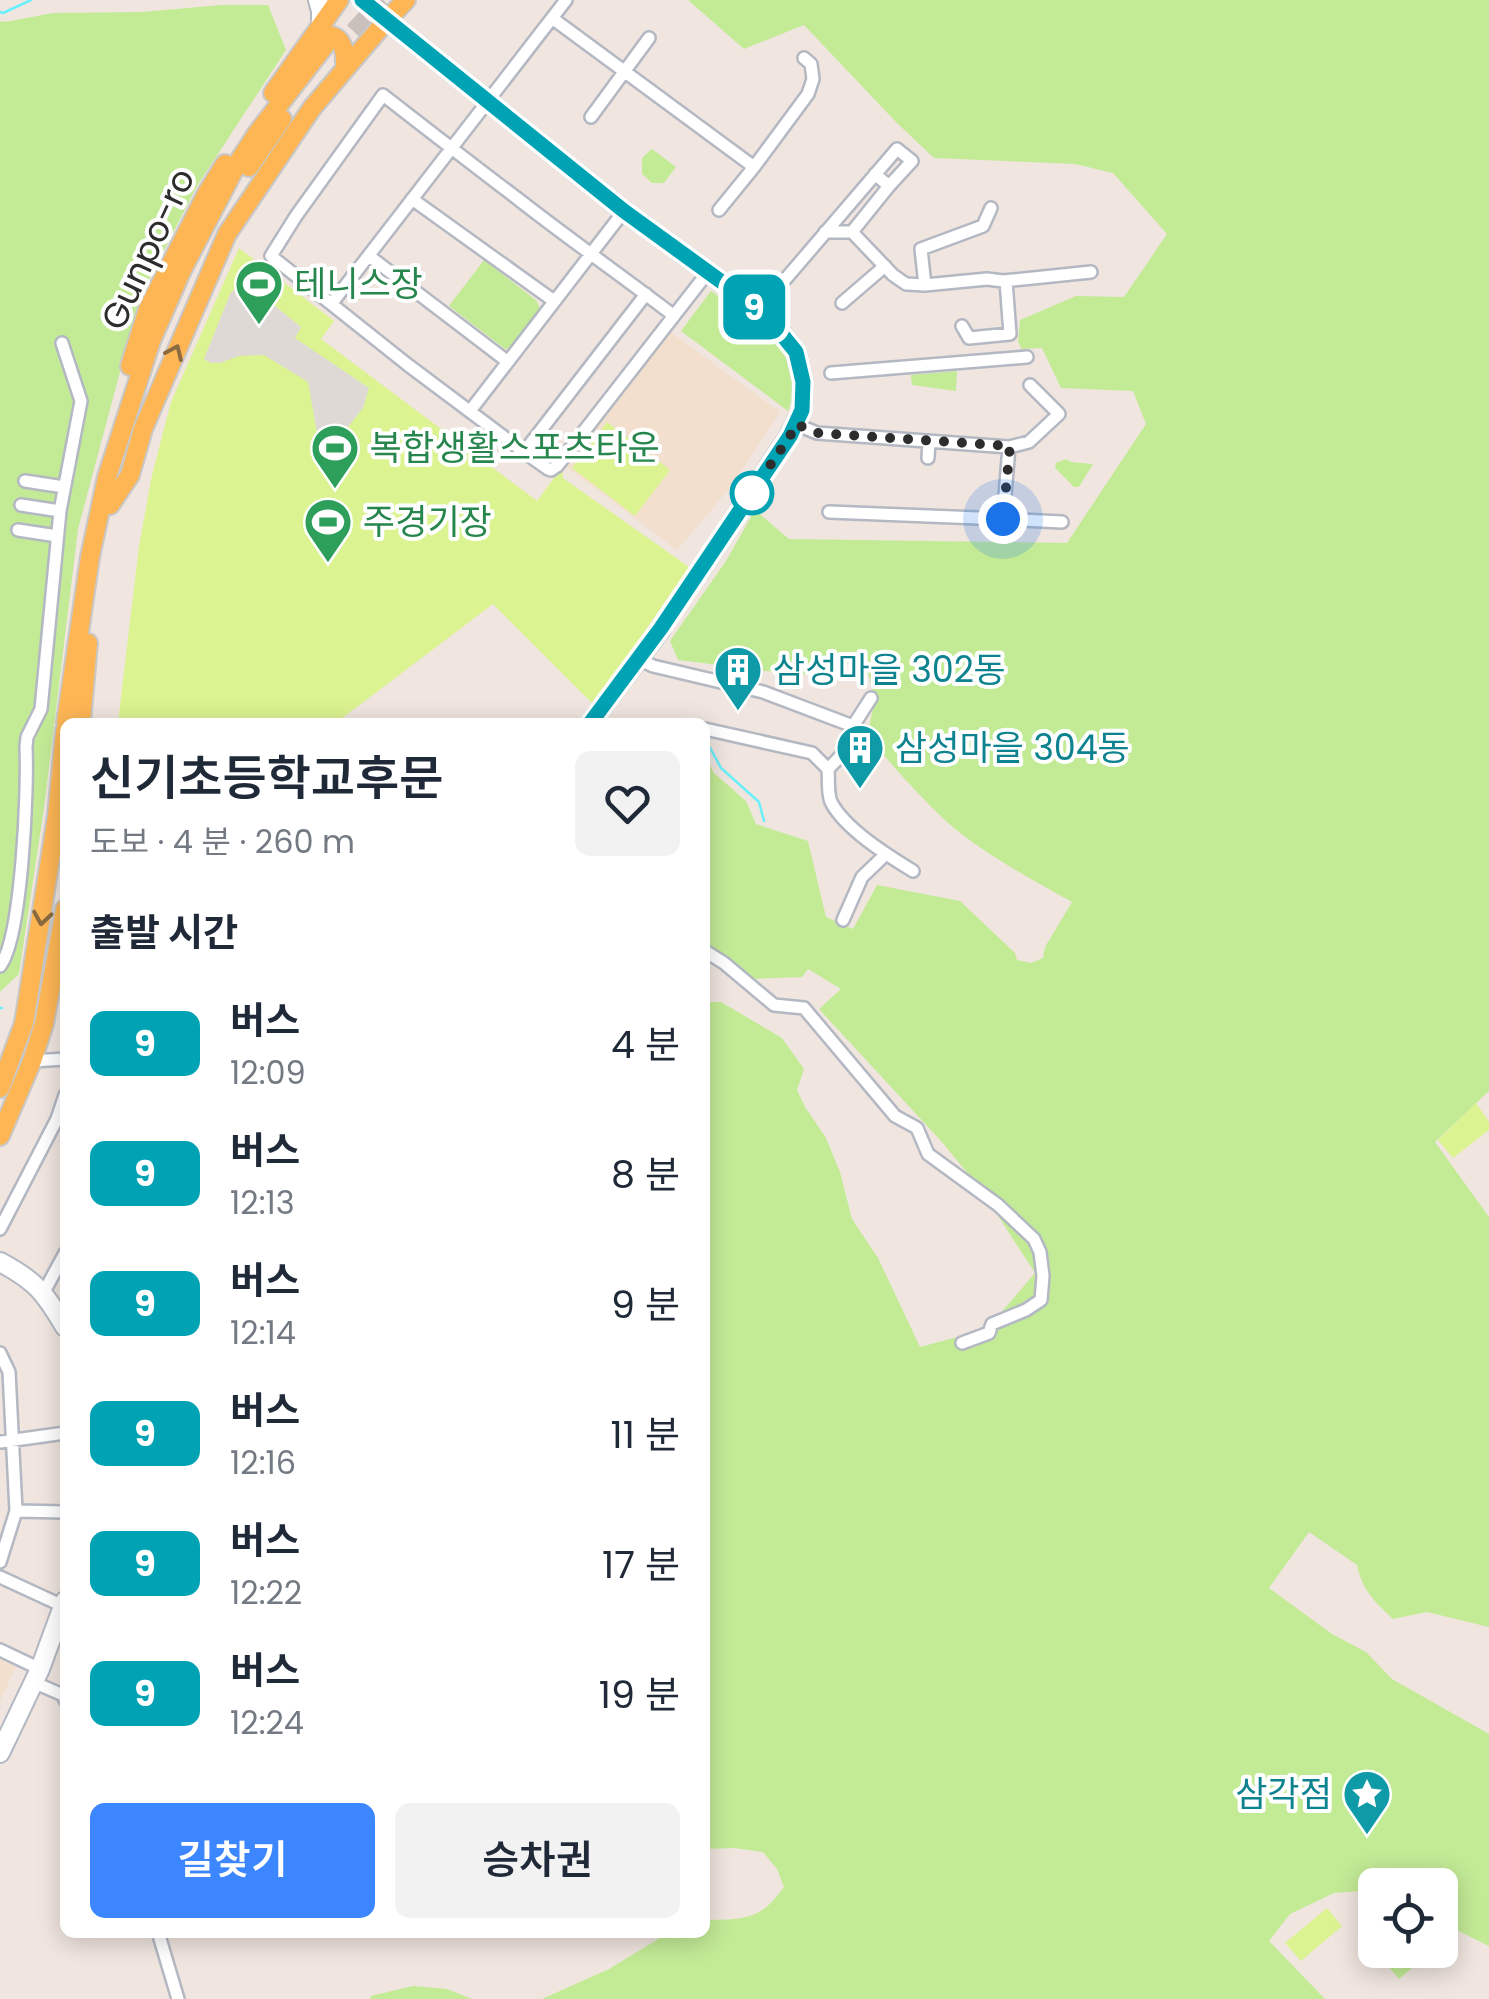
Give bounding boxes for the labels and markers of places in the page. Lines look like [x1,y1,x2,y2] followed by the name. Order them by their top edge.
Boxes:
[233,258,285,326] sports icon: 테니스장
[294,259,423,308] place label: 테니스장
[309,422,361,490] sports icon: 복합생활스포츠타운
[370,423,660,472] place label: 복합생활스포츠타운
[731,472,773,514] unlabelled marker
[302,496,354,564] sports icon: 주경기장
[363,497,492,546] place label: 주경기장
[712,644,764,712] building icon: 삼성마을 302동
[773,645,1006,694] place label: 삼성마을 302동
[834,722,886,790] building icon: 삼성마을 304동
[895,723,1130,772] place label: 삼성마을 304동
[1341,1768,1393,1836] place icon: 삼각점
[1235,1769,1332,1818] place label: 삼각점

